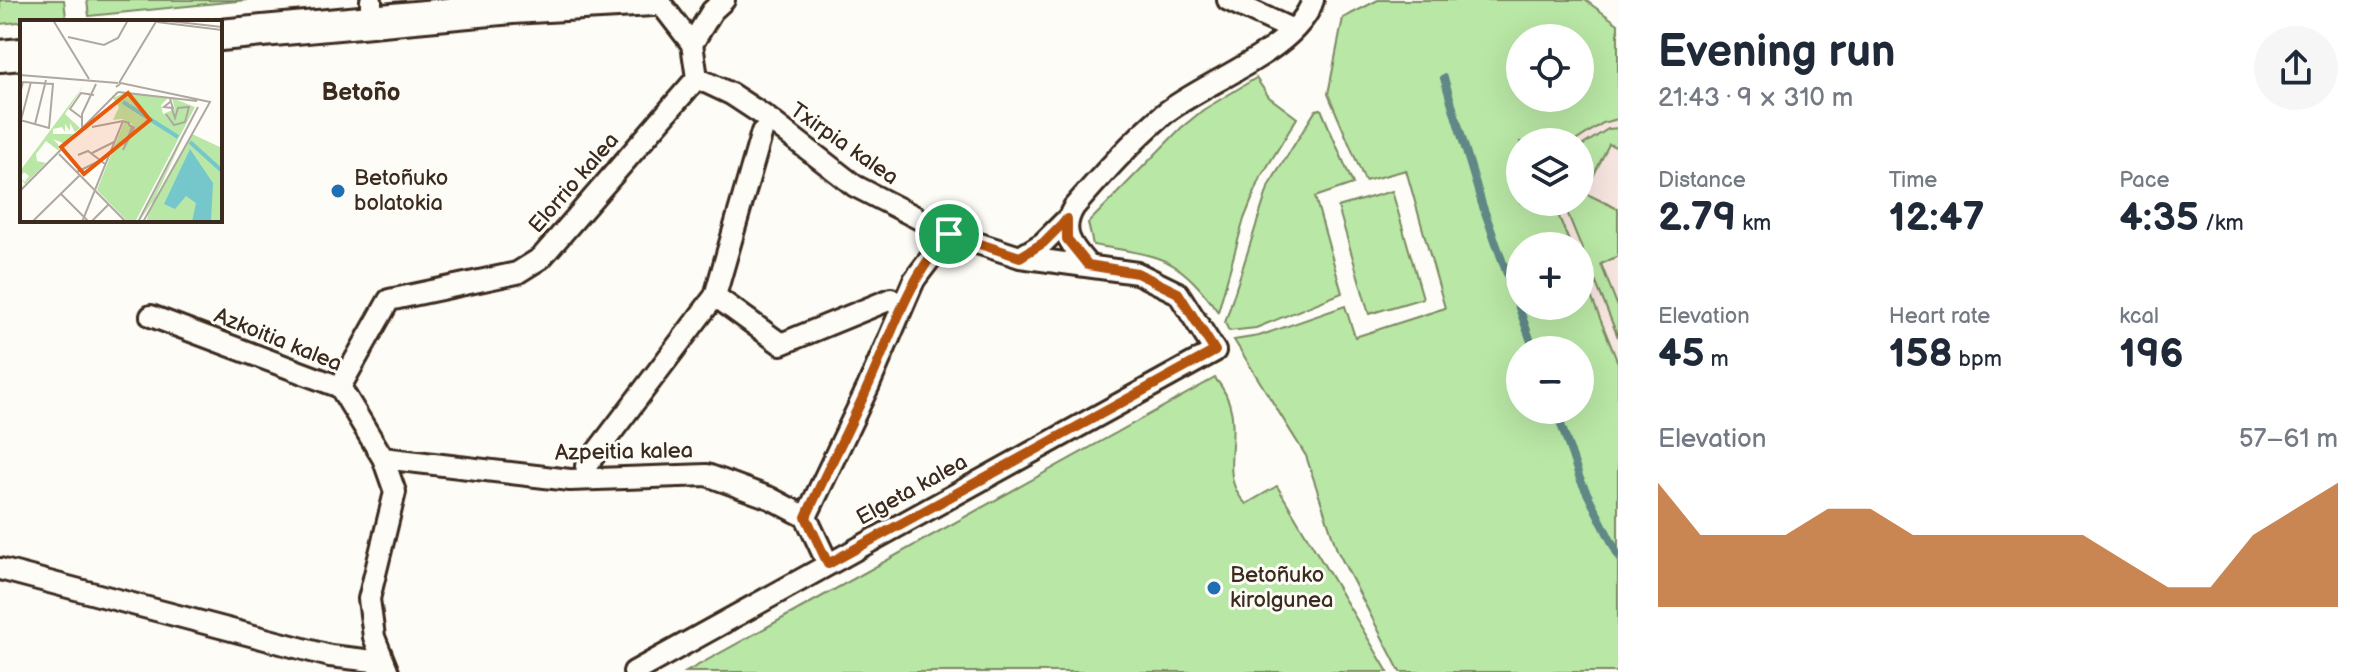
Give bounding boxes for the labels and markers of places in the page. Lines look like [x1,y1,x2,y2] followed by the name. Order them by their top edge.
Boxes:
[354,165,448,217] place label: Betoñuko bolatokia
[329,182,347,200] marker: Betoñuko bolatokia
[915,200,983,268] pin
[1230,562,1334,614] place label: Betoñuko kirolgunea
[1205,579,1223,597] marker: Betoñuko kirolgunea

